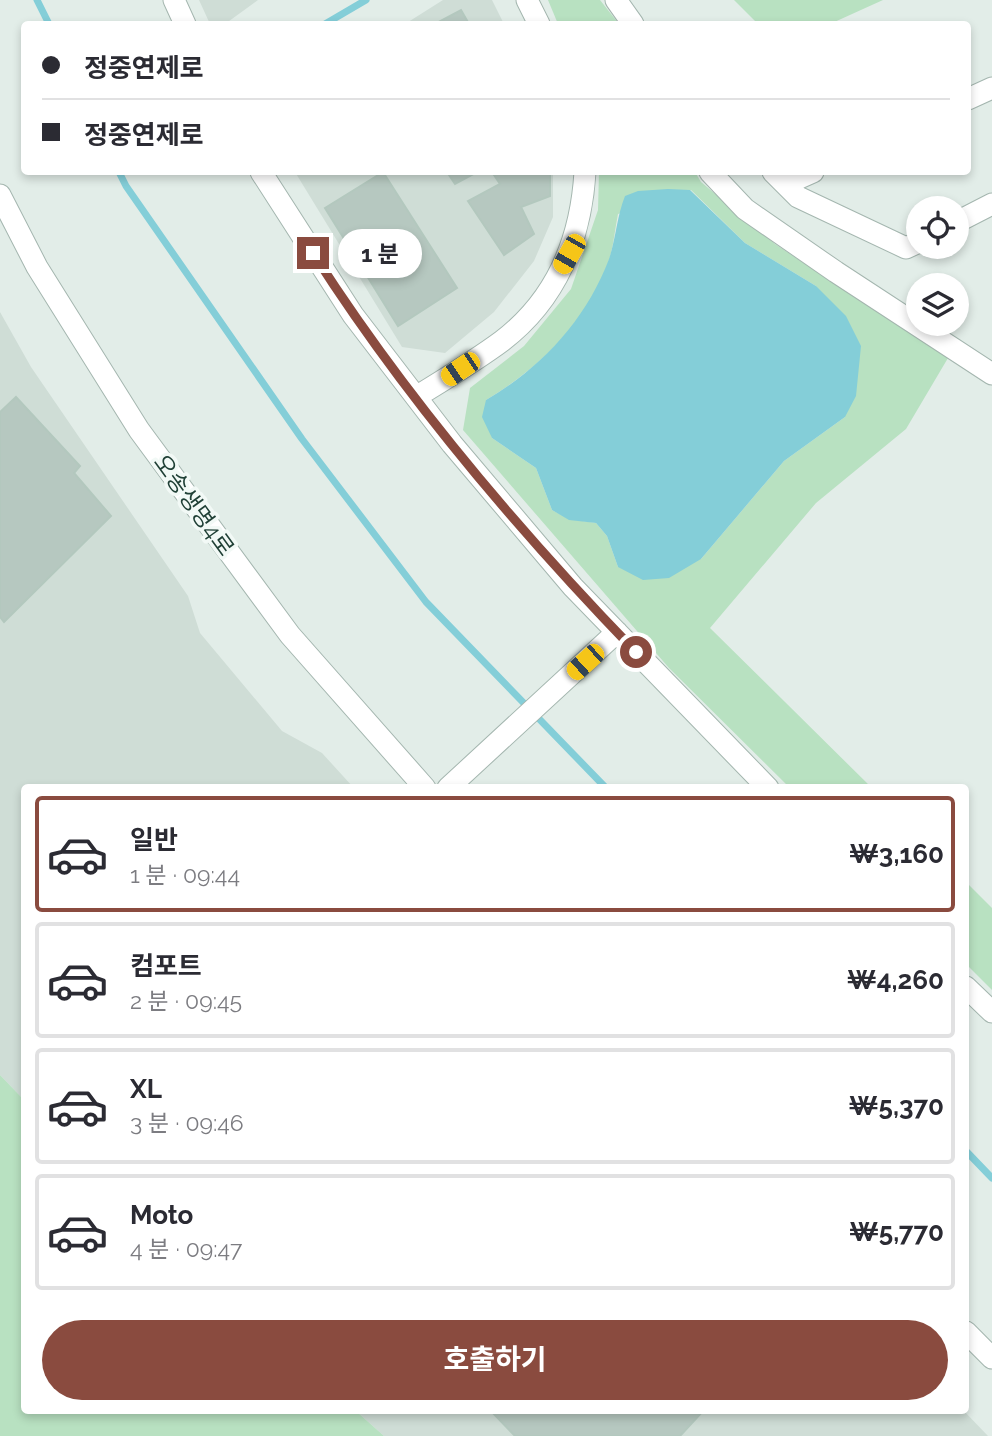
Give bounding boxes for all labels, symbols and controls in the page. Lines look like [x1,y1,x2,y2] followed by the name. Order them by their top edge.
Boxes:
[84,53,204,83] text: 정중연제로
[84,120,204,150] text: 정중연제로
[906,196,969,336] map controls
[906,196,969,259] button: locate
[338,229,422,278] callout: 1 분
[550,231,589,277] car
[297,237,329,269] route end
[361,240,399,267] text: 1 분
[906,273,969,336] button: layers
[437,349,484,389] car
[149,449,240,561] street label: 오송생명4로
[620,636,652,668] route start
[563,640,608,684] car
[46,823,109,886] icon: car
[130,825,178,855] text: 일반
[849,839,944,869] text: ₩3,160
[130,861,240,888] text: 1 분 · 09:44
[46,949,109,1012] icon: car
[130,951,202,981] text: 컴포트
[847,965,944,995] text: ₩4,260
[130,987,242,1014] text: 2 분 · 09:45
[130,1074,162,1104] text: XL
[46,1075,109,1138] icon: car
[849,1091,944,1121] text: ₩5,370
[130,1109,244,1136] text: 3 분 · 09:46
[130,1200,193,1230] text: Moto
[46,1201,109,1264] icon: car
[849,1217,944,1247] text: ₩5,770
[130,1235,242,1262] text: 4 분 · 09:47
[42,1320,948,1400] button: 호출하기

